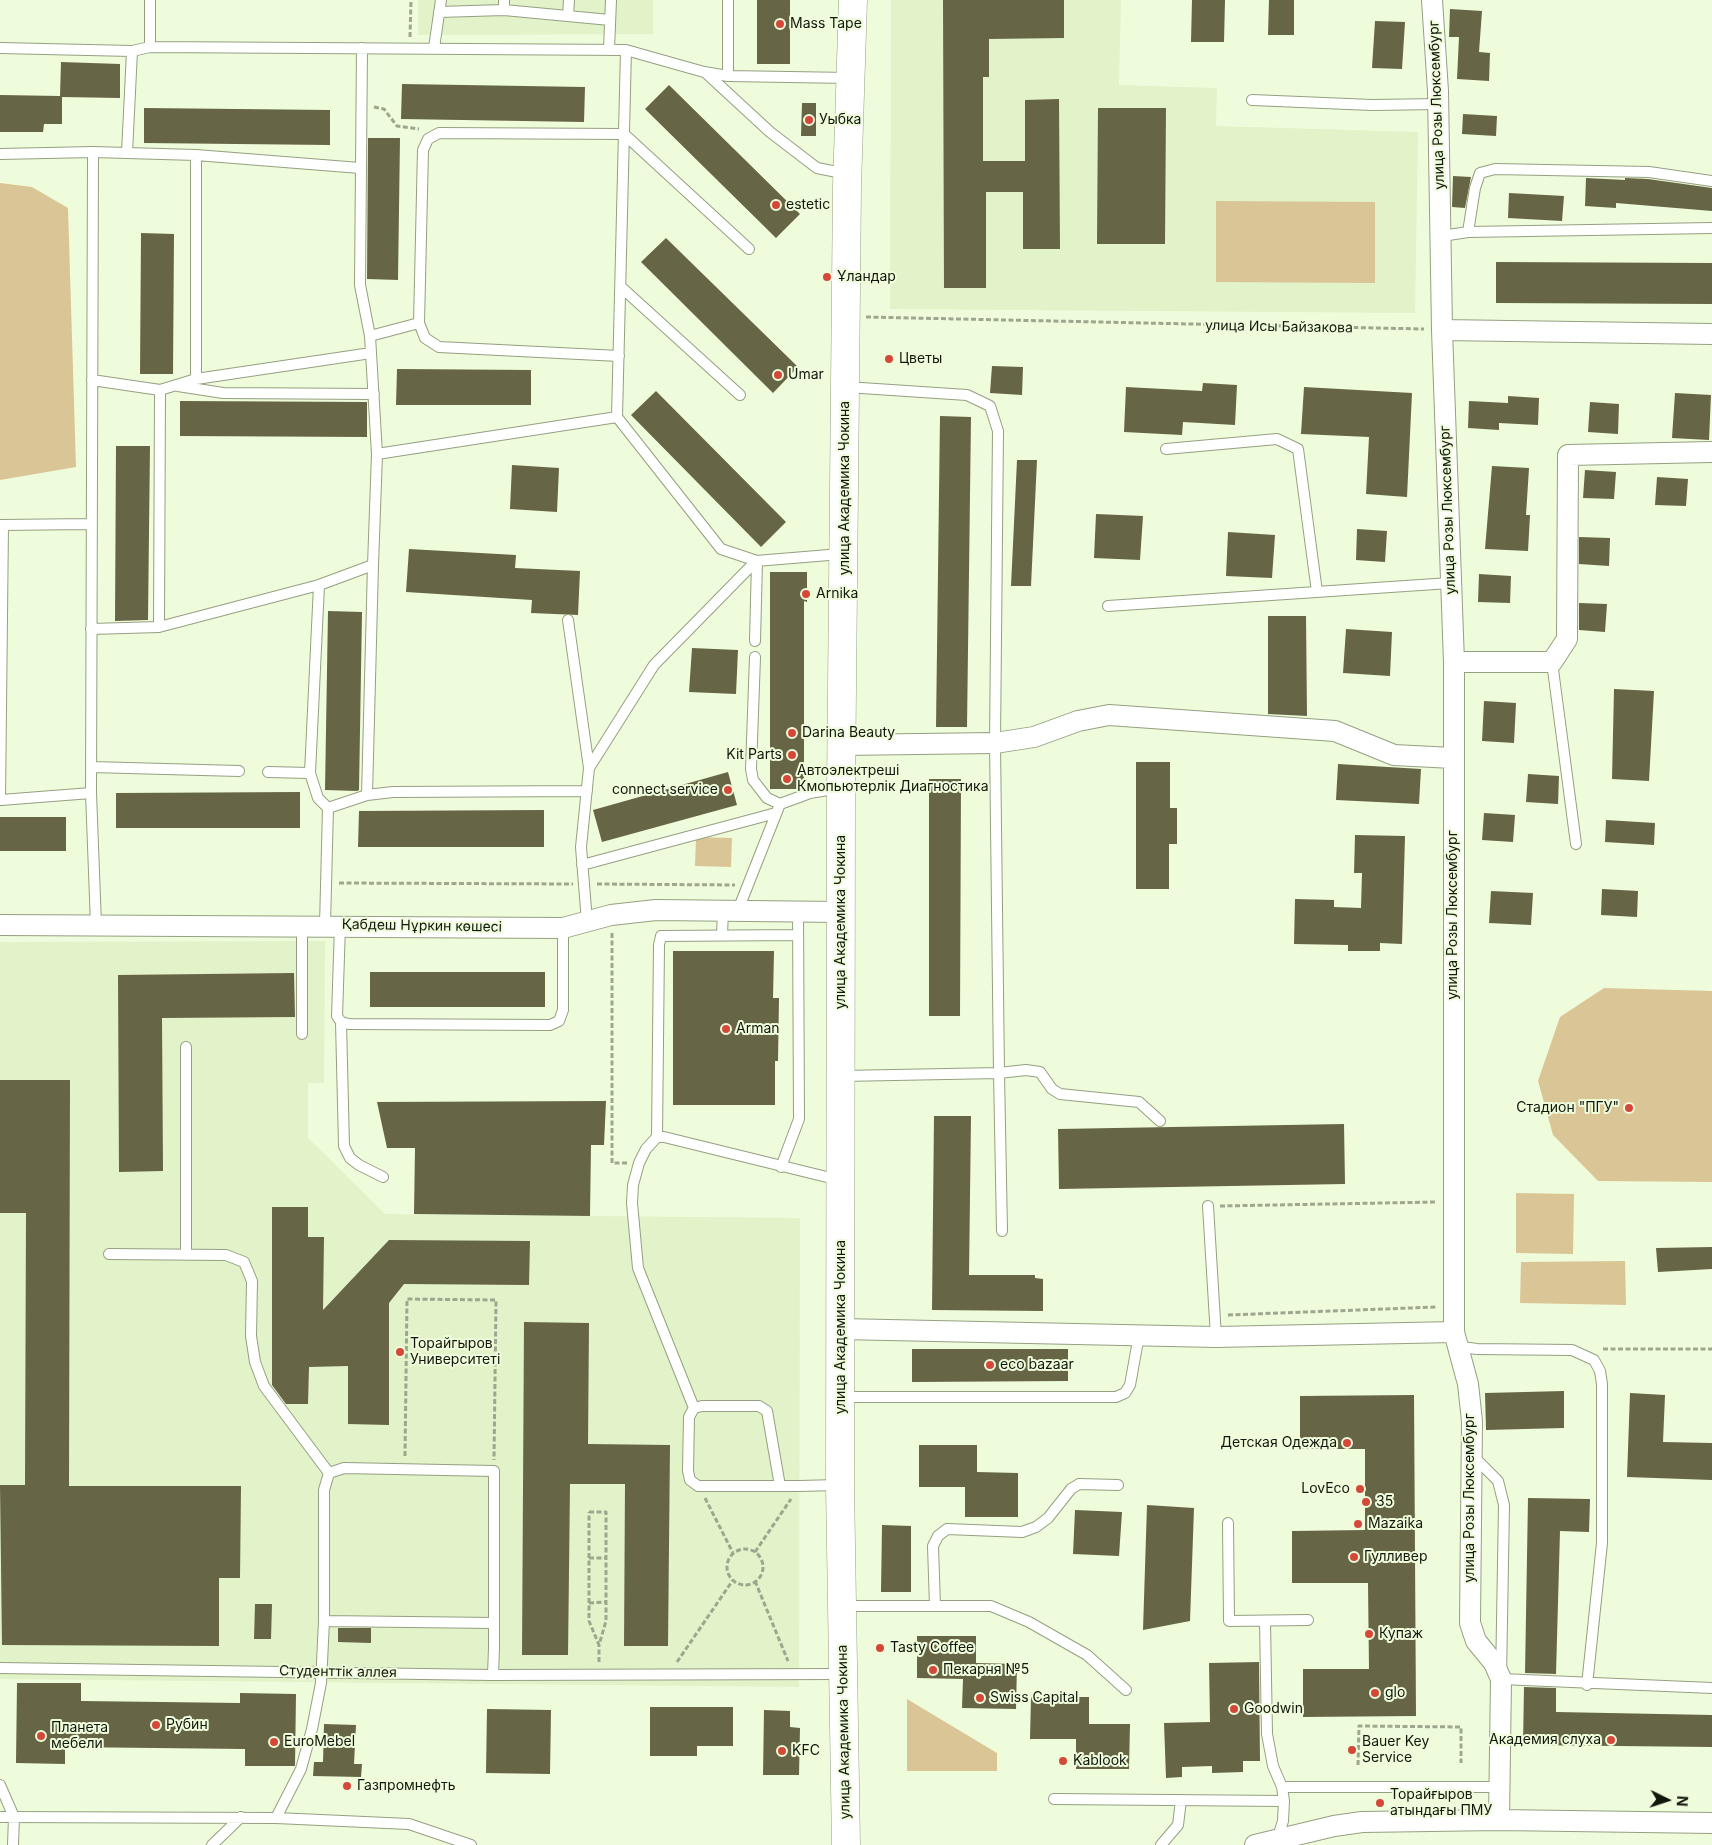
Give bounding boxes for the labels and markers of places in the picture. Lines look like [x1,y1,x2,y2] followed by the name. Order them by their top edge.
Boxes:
[790,16,862,32] place label: Mass Tape
[774,18,786,30] marker: Mass Tape
[819,112,861,128] place label: Уыбка
[803,114,815,126] marker: Уыбка
[786,197,830,213] place label: estetic
[770,199,782,211] marker: estetic
[837,269,896,285] place label: Ұландар
[821,271,833,283] marker: Ұландар
[899,351,942,367] place label: Цветы
[883,353,895,365] marker: Цветы
[788,367,824,383] place label: Umar
[772,369,784,381] marker: Umar
[816,586,858,602] place label: Arnika
[800,588,812,600] marker: Arnika
[802,725,895,741] place label: Darina Beauty
[786,727,798,739] marker: Darina Beauty
[726,747,782,763] place label: Kit Parts
[786,749,798,761] marker: Kit Parts
[797,763,988,796] place label: Автоэлектреші Кмопьютерлік Диагностика
[781,773,793,785] marker: Автоэлектреші Кмопьютерлік Диагностика
[612,782,718,798] place label: connect service
[722,784,734,796] marker: connect service
[736,1021,780,1037] place label: Arman
[720,1023,732,1035] marker: Arman
[1516,1100,1619,1116] place label: Стадион "ПГУ"
[1623,1102,1635,1114] marker: Стадион "ПГУ"
[410,1336,500,1368] place label: Торайгыров Университеті
[394,1346,406,1358] marker: Торайгыров Университеті
[1000,1357,1074,1373] place label: eco bazaar
[984,1359,996,1371] marker: eco bazaar
[1221,1435,1337,1451] place label: Детская Одежда
[1341,1437,1353,1449] marker: Детская Одежда
[1301,1481,1350,1497] place label: LovEco
[1354,1483,1366,1495] marker: LovEco
[1376,1494,1393,1510] place label: 35
[1360,1496,1372,1508] marker: 35
[1368,1516,1423,1532] place label: Mazaika
[1352,1518,1364,1530] marker: Mazaika
[1364,1549,1427,1565] place label: Гулливер
[1348,1551,1360,1563] marker: Гулливер
[1379,1626,1423,1642] place label: Купаж
[1363,1628,1375,1640] marker: Купаж
[890,1640,974,1656] place label: Tasty Coffee
[874,1642,886,1654] marker: Tasty Coffee
[943,1662,1029,1678] place label: Пекарня №5
[927,1664,939,1676] marker: Пекарня №5
[1385,1685,1405,1701] place label: glo
[1369,1687,1381,1699] marker: glo
[990,1690,1078,1706] place label: Swiss Capital
[974,1692,986,1704] marker: Swiss Capital
[1244,1701,1303,1717] place label: Goodwin
[1228,1703,1240,1715] marker: Goodwin
[166,1717,208,1733] place label: Рубин
[150,1719,162,1731] marker: Рубин
[51,1720,108,1752] place label: Планета мебели
[35,1730,47,1742] marker: Планета мебели
[1489,1732,1601,1748] place label: Академия слуха
[284,1734,355,1750] place label: EuroMebel
[1362,1734,1429,1766] place label: Bauer Key Service
[1605,1734,1617,1746] marker: Академия слуха
[268,1736,280,1748] marker: EuroMebel
[792,1743,820,1759] place label: KFC
[1346,1744,1358,1756] marker: Bauer Key Service
[776,1745,788,1757] marker: KFC
[1073,1753,1127,1769] place label: Kablook
[1057,1755,1069,1767] marker: Kablook
[357,1778,455,1794] place label: Газпромнефть
[341,1780,353,1792] marker: Газпромнефть
[1390,1787,1492,1820] place label: Торайғыров атындағы ПМУ
[1374,1797,1386,1809] marker: Торайғыров атындағы ПМУ

